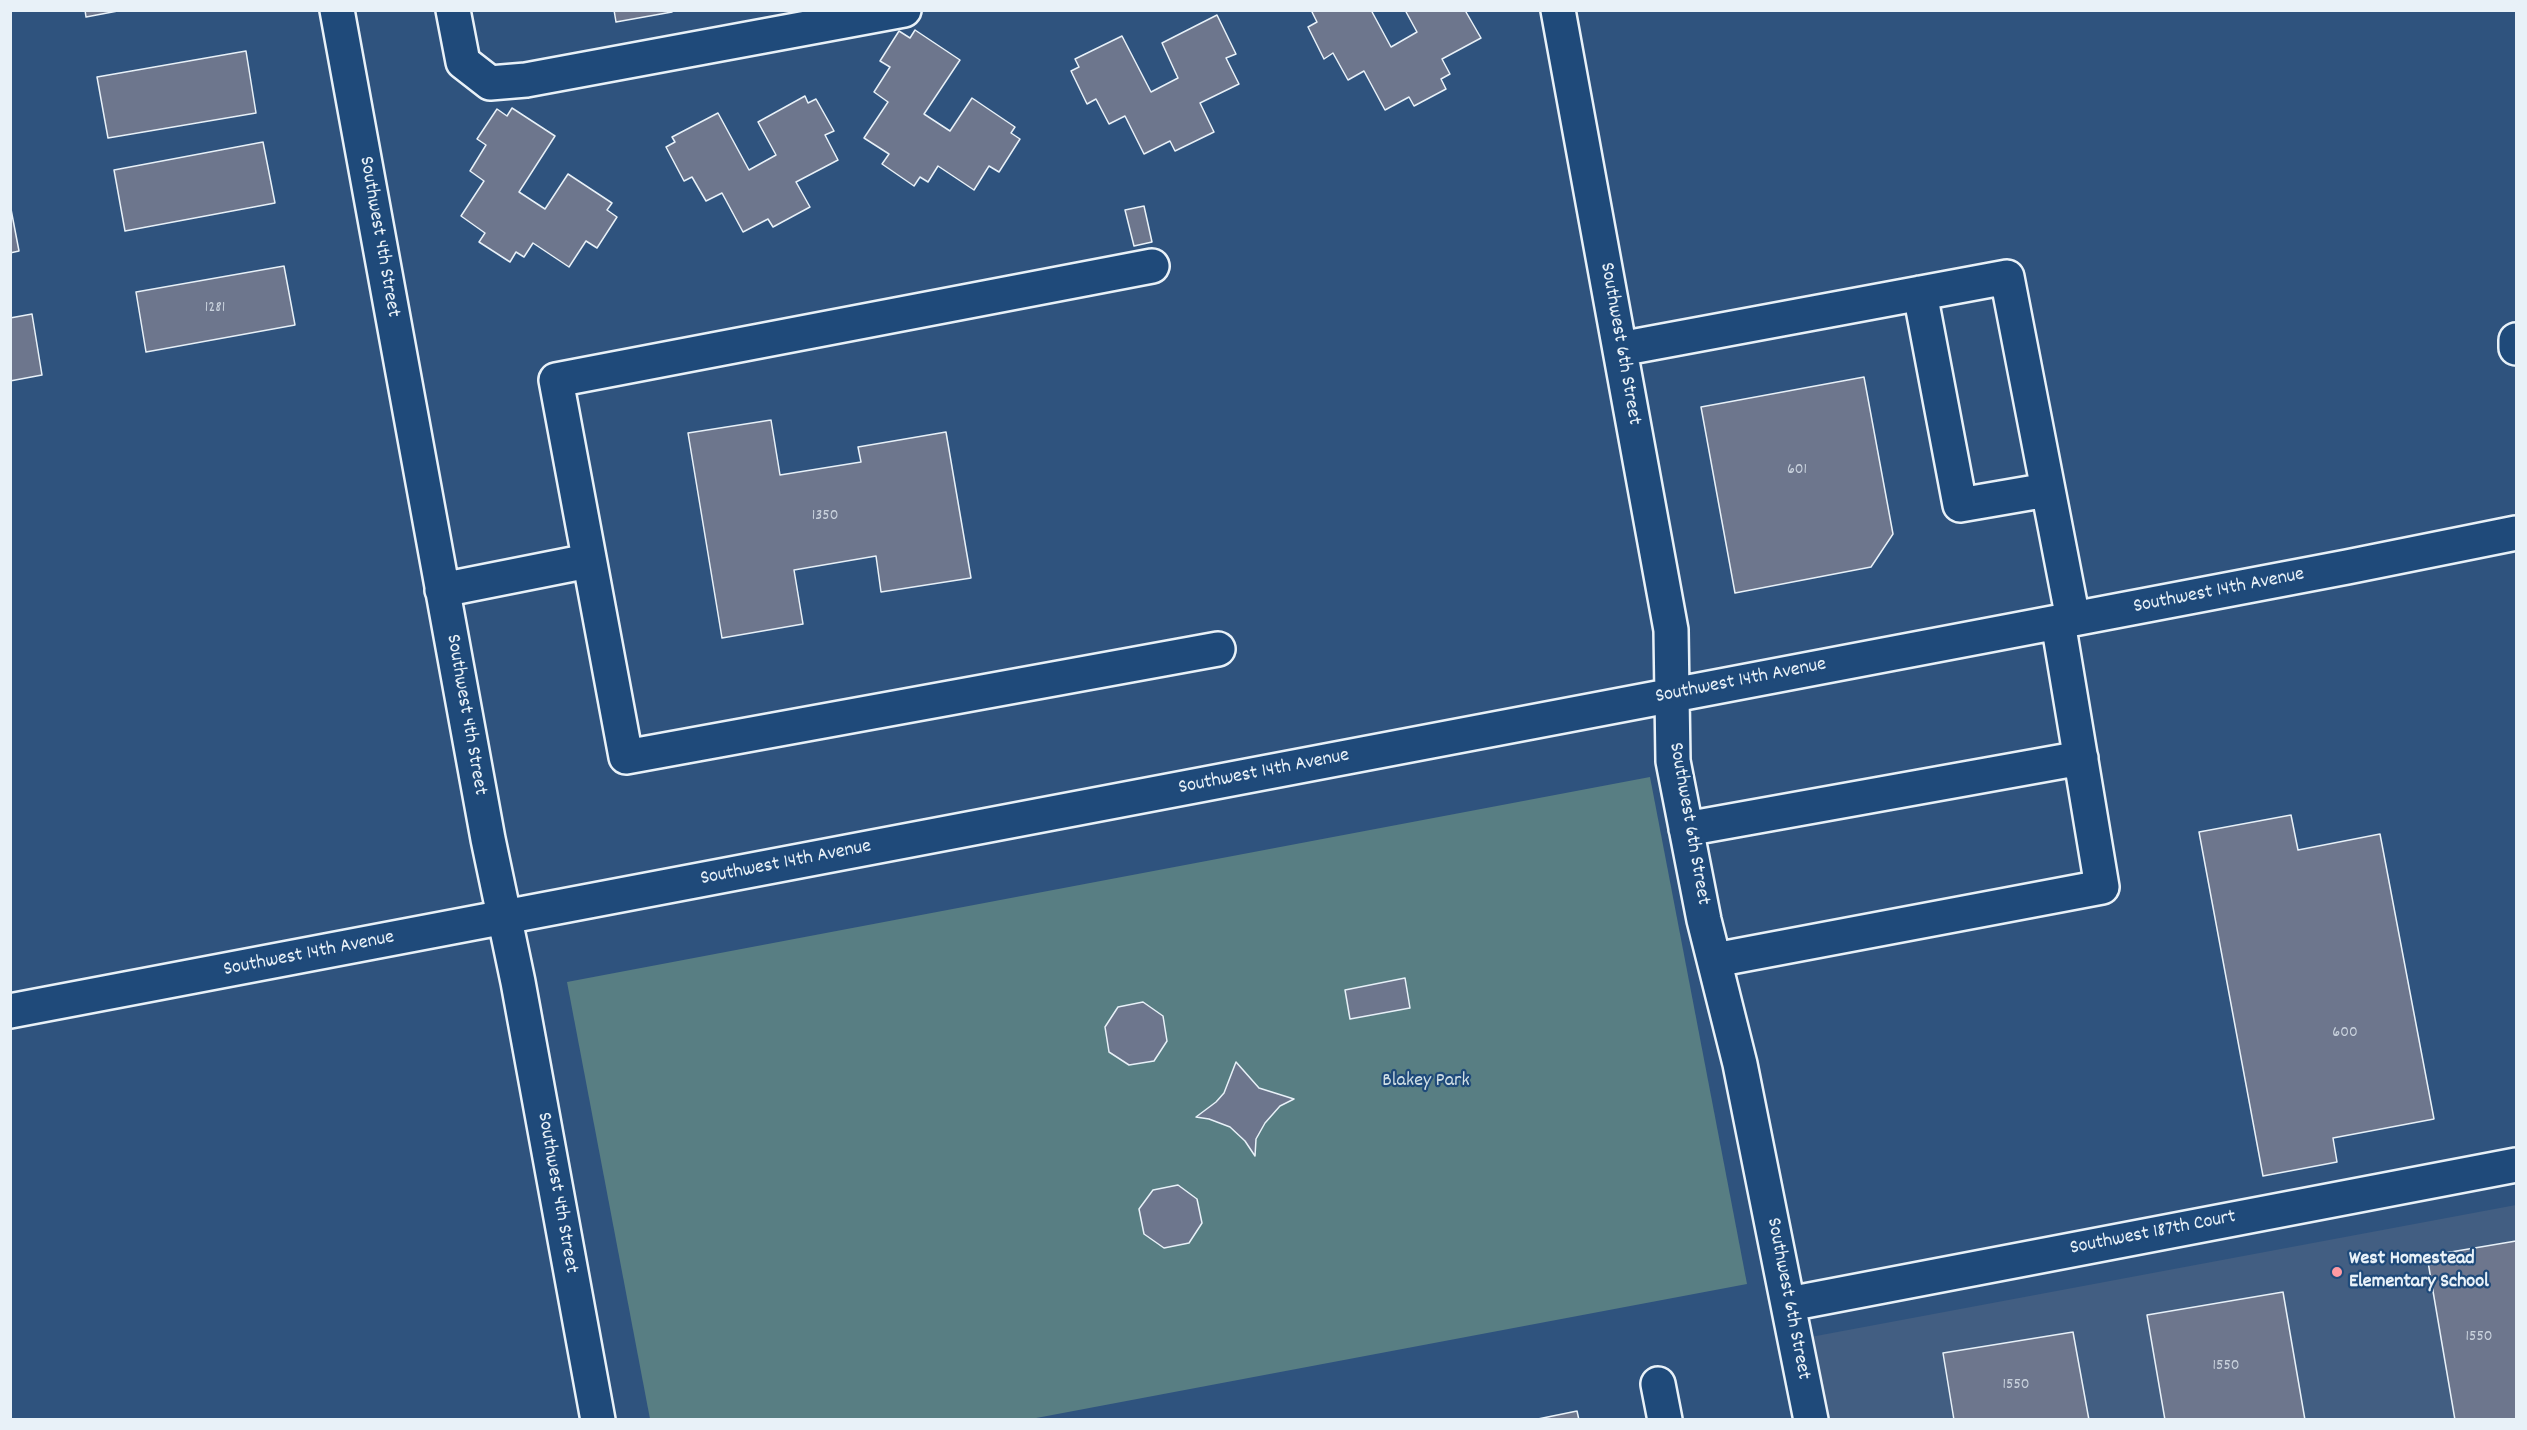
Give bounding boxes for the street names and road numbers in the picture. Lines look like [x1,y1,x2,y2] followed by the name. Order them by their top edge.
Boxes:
[352,155,404,319] street label: Southwest 4th Street
[1593,261,1645,427] street label: Southwest 6th Street
[2132,564,2306,620] street label: Southwest 14th Avenue
[439,633,491,797] street label: Southwest 4th Street
[1654,654,1828,710] street label: Southwest 14th Avenue
[1662,741,1714,907] street label: Southwest 6th Street
[1177,745,1351,801] street label: Southwest 14th Avenue
[699,836,873,892] street label: Southwest 14th Avenue
[222,927,396,983] street label: Southwest 14th Avenue
[530,1111,582,1275] street label: Southwest 4th Street
[2068,1206,2238,1262] street label: Southwest 187th Court
[1760,1216,1814,1382] street label: Southwest 6th Street

